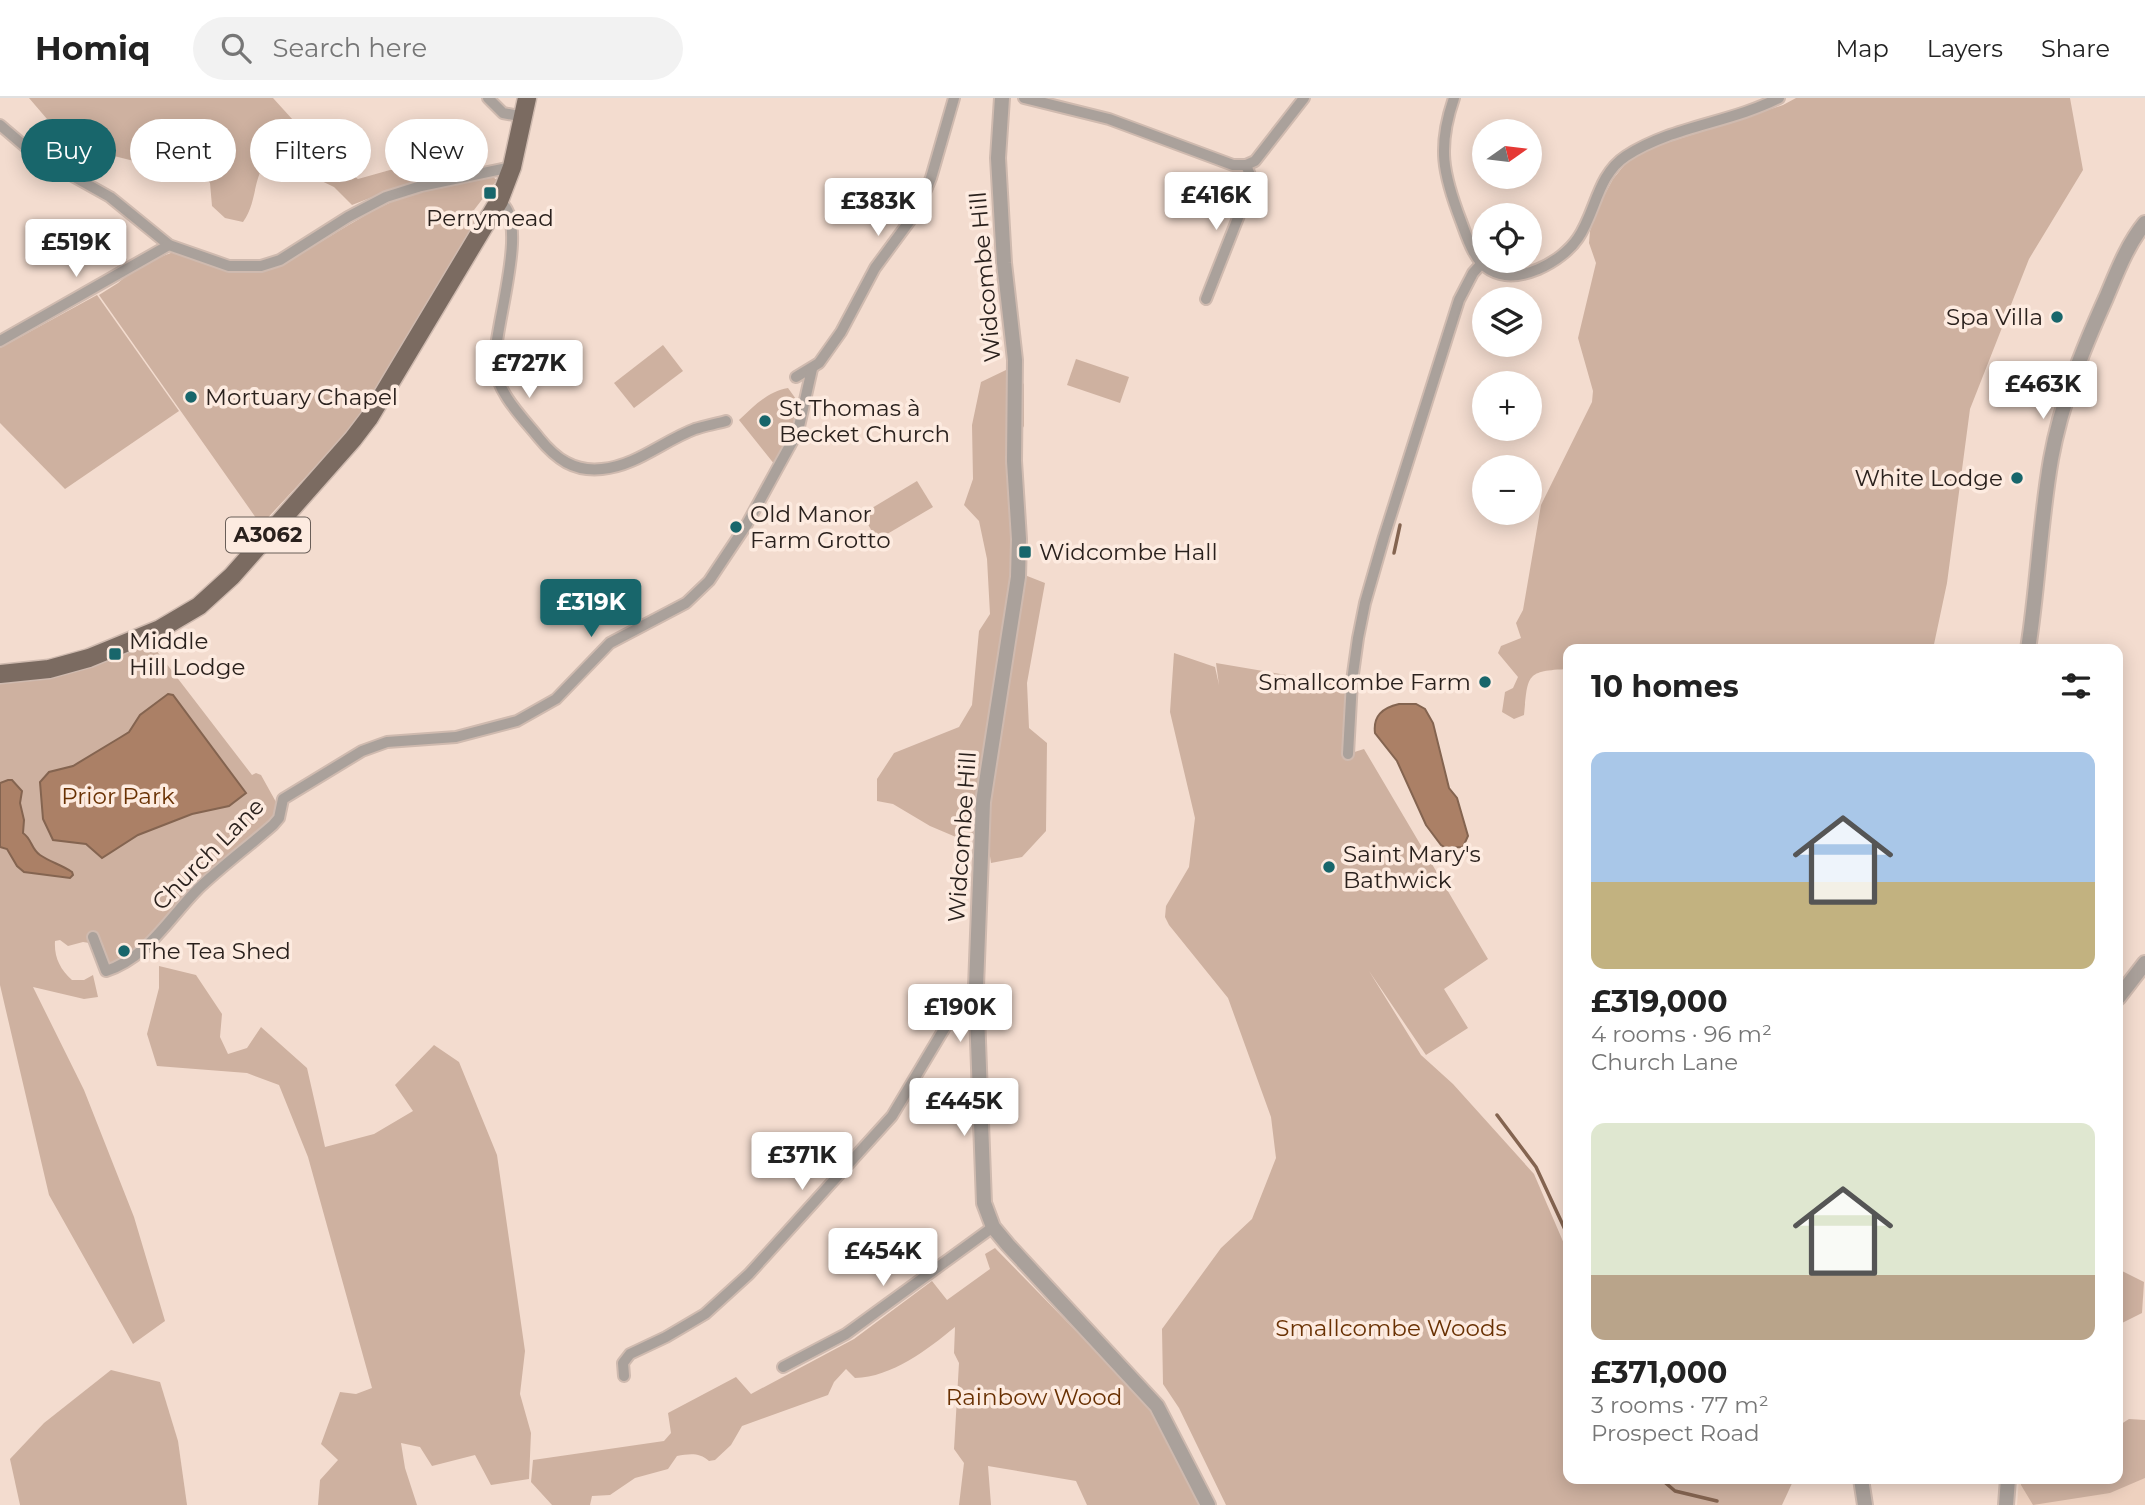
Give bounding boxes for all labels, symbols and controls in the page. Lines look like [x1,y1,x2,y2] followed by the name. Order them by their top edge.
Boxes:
[193,17,683,80] search box
[35,28,151,68] text: Homiq
[217,29,255,67] icon: search
[273,32,427,64] text: Search here
[1835,34,1889,63] text: Map
[1927,34,2003,63] text: Layers
[2041,34,2110,63] text: Share
[21,119,116,182] chip: Buy
[130,119,236,182] chip: Rent
[250,119,371,182] chip: Filters
[385,119,488,182] chip: New
[1472,119,1542,189] north arrow
[1472,119,1542,525] map controls
[1167,172,1265,232] pin: £416K
[829,178,927,238] pin: £383K
[1181,181,1251,209] text: £416K
[482,185,498,201] marker: Perrymead
[841,187,915,215] text: £383K
[964,190,1006,364] street label: Widcombe Hill
[1472,203,1542,273] button: locate
[426,204,554,232] place label: Perrymead
[27,220,125,279] pin: £519K
[41,228,111,256] text: £519K
[1472,287,1542,357] button: layers
[1946,303,2043,331] place label: Spa Villa
[2049,309,2065,325] marker: Spa Villa
[480,341,578,400] pin: £727K
[492,349,566,377] text: £727K
[1994,362,2092,421] pin: £463K
[2005,370,2081,398] text: £463K
[1472,371,1542,441] button: +
[205,383,398,411] place label: Mortuary Chapel
[183,389,199,405] marker: Mortuary Chapel
[779,394,950,448] place label: St Thomas à Becket Church
[757,413,773,429] marker: St Thomas à Becket Church
[1472,455,1542,525] button: −
[1854,464,2003,492] place label: White Lodge
[2009,470,2025,486] marker: White Lodge
[750,500,891,554] place label: Old Manor Farm Grotto
[226,518,310,552] road number: A3062
[728,519,744,535] marker: Old Manor Farm Grotto
[1039,538,1218,566] place label: Widcombe Hall
[1017,544,1033,560] marker: Widcombe Hall
[542,580,640,639] pin: £319K
[556,588,626,616] text: £319K
[129,627,245,681] place label: Middle Hill Lodge
[107,646,123,662] marker: Middle Hill Lodge
[2057,667,2095,705] icon: filters
[1258,668,1471,696] place label: Smallcombe Farm
[1591,668,1739,705] text: 10 homes
[1477,674,1493,690] marker: Smallcombe Farm
[942,751,982,923] street label: Widcombe Hill
[61,782,175,810] park label: Prior Park
[146,792,270,916] street label: Church Lane
[1780,797,1906,923] icon: home
[1343,840,1481,894] place label: Saint Mary's Bathwick
[1321,859,1337,875] marker: Saint Mary's Bathwick
[138,937,291,965] place label: The Tea Shed
[116,943,132,959] marker: The Tea Shed
[1591,983,1728,1020] text: £319,000
[911,984,1009,1044] pin: £190K
[924,993,996,1021] text: £190K
[1591,1020,1772,1048] text: 4 rooms · 96 m²
[1591,1048,1738,1076] text: Church Lane
[915,1079,1013,1138] pin: £445K
[925,1087,1003,1115] text: £445K
[753,1132,851,1192] pin: £371K
[767,1141,837,1169] text: £371K
[1780,1168,1906,1294] icon: home
[834,1228,932,1288] pin: £454K
[844,1237,922,1265] text: £454K
[1275,1314,1507,1342] park label: Smallcombe Woods
[1591,1354,1727,1391] text: £371,000
[946,1383,1122,1411] park label: Rainbow Wood
[1591,1391,1769,1419] text: 3 rooms · 77 m²
[1591,1419,1760,1447] text: Prospect Road

